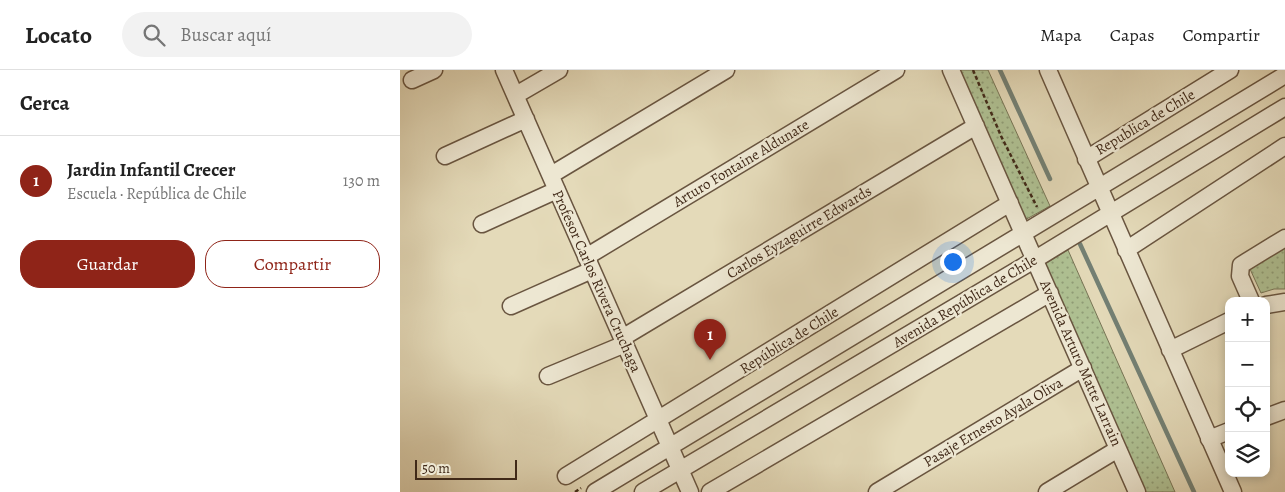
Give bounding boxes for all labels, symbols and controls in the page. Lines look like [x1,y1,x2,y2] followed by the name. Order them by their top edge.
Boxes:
[122,12,472,57] search box
[25,19,92,51] text: Locato
[140,21,168,49] icon: search
[180,22,271,48] text: Buscar aquí
[1040,23,1082,47] text: Mapa
[1110,23,1154,47] text: Capas
[1182,23,1260,47] text: Compartir
[1091,84,1199,160] street label: Republica de Chile
[20,89,70,117] text: Cerca
[668,114,813,212] street label: Arturo Fontaine Aldunate
[67,157,236,183] text: Jardin Infantil Crecer
[33,170,39,192] text: 1
[343,170,380,192] text: 130 m
[723,181,875,283] street label: Carlos Eyzaguirre Edwards
[67,183,247,205] text: Escuela · República de Chile
[548,187,646,375] street label: Profesor Carlos Rivera Cruchaga
[20,240,195,288] button: Guardar
[205,240,380,288] button: Compartir
[940,249,966,275] your location
[888,250,1041,353] street label: Avenida República de Chile
[1035,276,1127,449] street label: Avenida Arturo Matte Larrain
[1225,297,1270,477] map controls
[1225,297,1270,342] button: +
[736,301,842,378] street label: República de Chile
[694,319,726,360] pin: 1
[1225,342,1270,387] button: −
[920,372,1066,472] street label: Pasaje Ernesto Ayala Oliva
[1225,387,1270,432] button: locate
[1225,432,1270,477] button: layers
[415,457,518,480] scale bar
[422,459,450,478] text: 50 m

